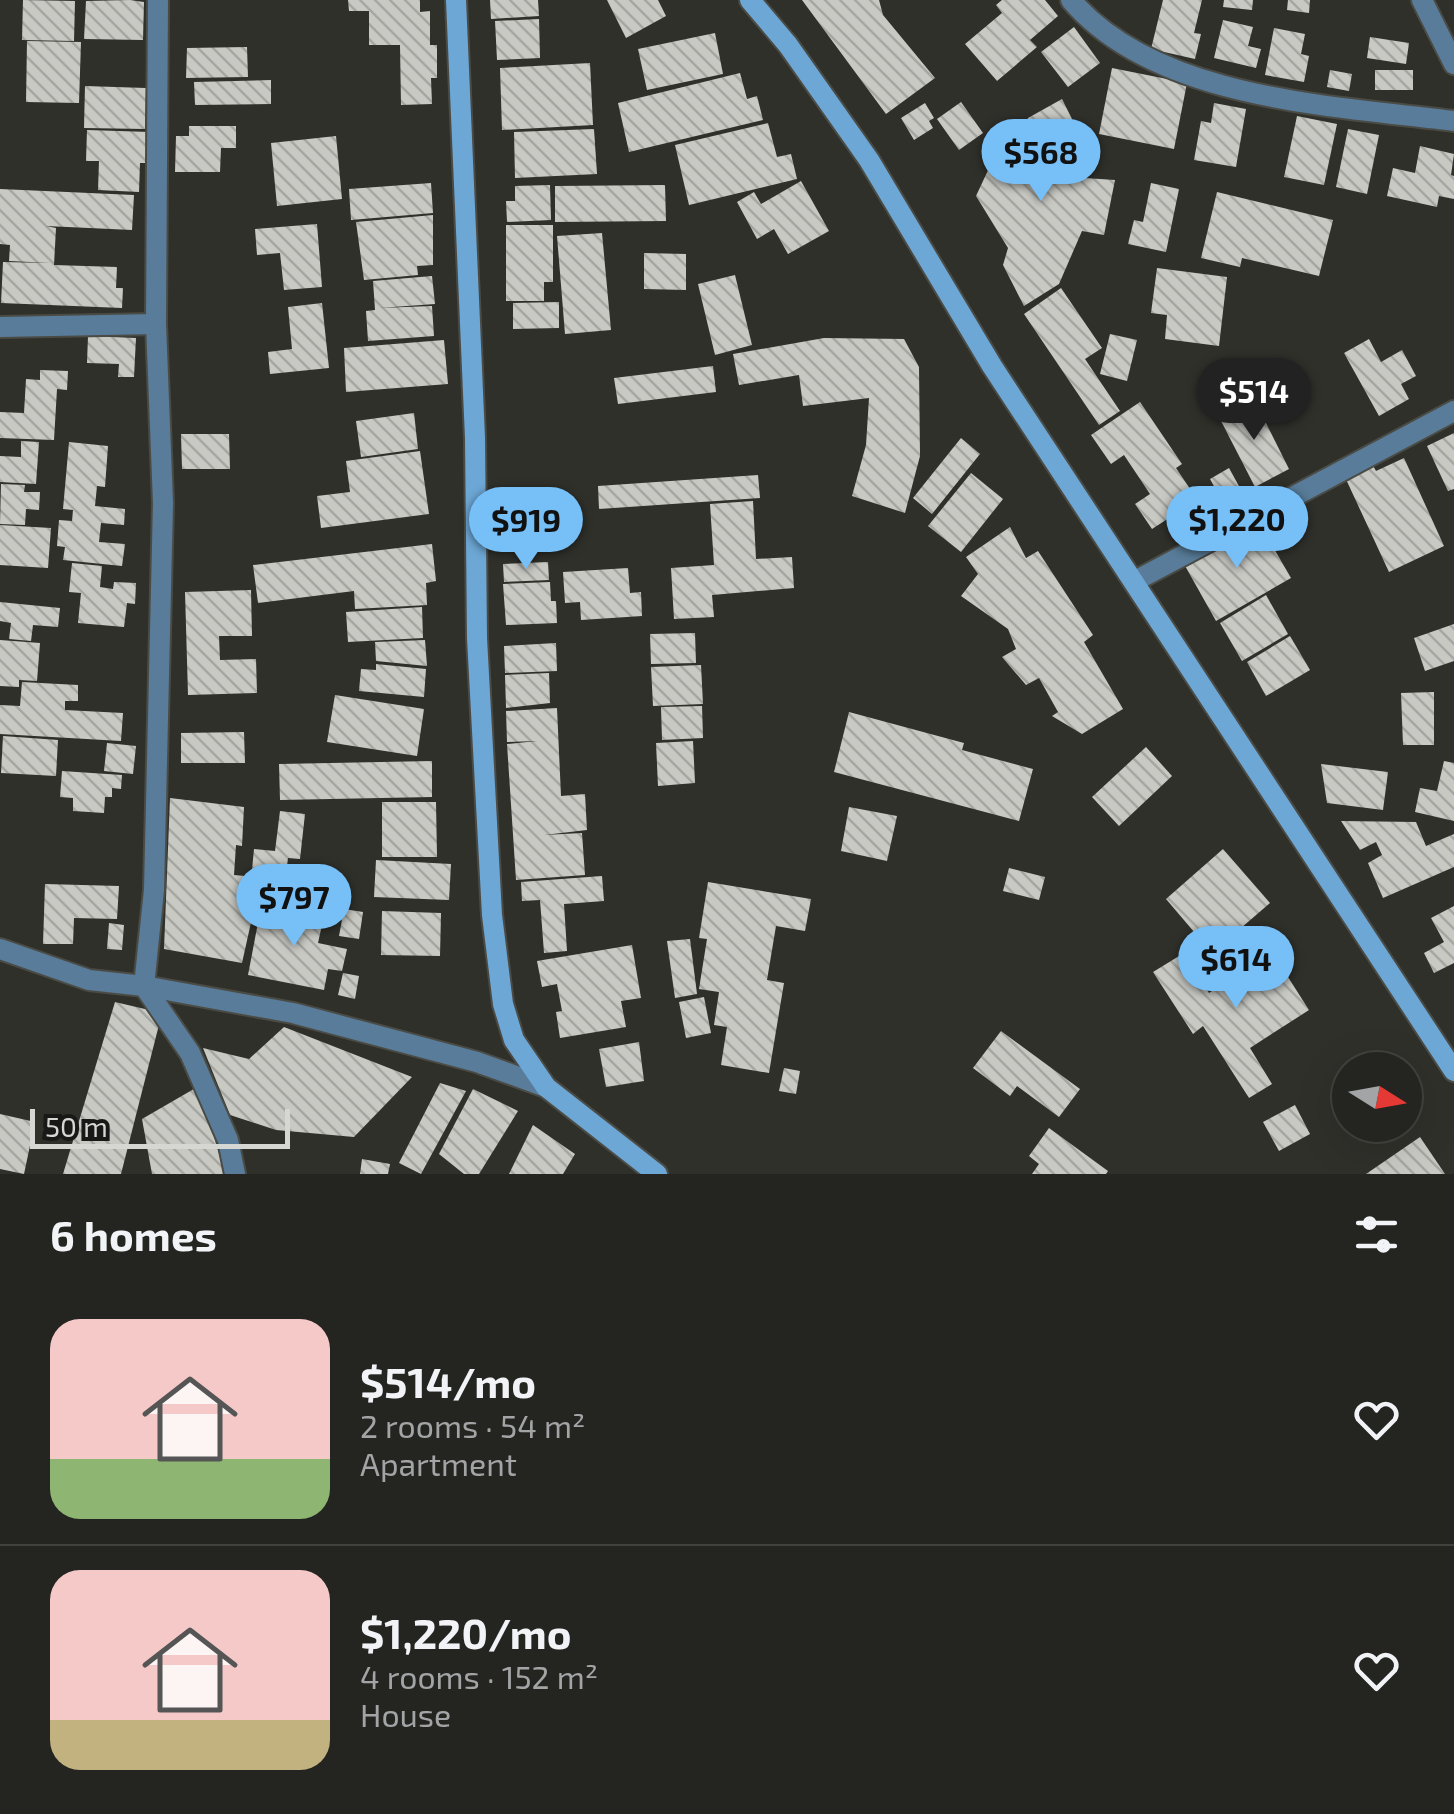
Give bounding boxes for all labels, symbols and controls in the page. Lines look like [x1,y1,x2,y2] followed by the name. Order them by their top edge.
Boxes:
[982,119,1100,204] pin: $568
[1003,132,1079,170] text: $568
[1195,358,1313,443] pin: $514
[1219,371,1289,409] text: $514
[1156,486,1318,571] pin: $1,220
[467,487,585,572] pin: $919
[1188,499,1286,537] text: $1,220
[491,500,561,538] text: $919
[235,864,353,949] pin: $797
[258,877,330,915] text: $797
[1177,926,1295,1011] pin: $614
[1200,939,1272,977] text: $614
[1332,1052,1422,1142] north arrow
[1332,1052,1422,1142] map controls
[30,1104,290,1148] scale bar
[45,1109,108,1143] text: 50 m
[1349,1207,1404,1262] icon: filters
[50,1209,217,1259] text: 6 homes
[360,1356,536,1406] text: $514/mo
[130,1359,250,1479] icon: home
[1349,1392,1404,1447] icon: heart
[360,1406,585,1444] text: 2 rooms · 54 m²
[360,1444,517,1482] text: Apartment
[360,1607,572,1657] text: $1,220/mo
[130,1610,250,1730] icon: home
[1349,1643,1404,1698] icon: heart
[360,1657,598,1695] text: 4 rooms · 152 m²
[360,1695,451,1733] text: House

